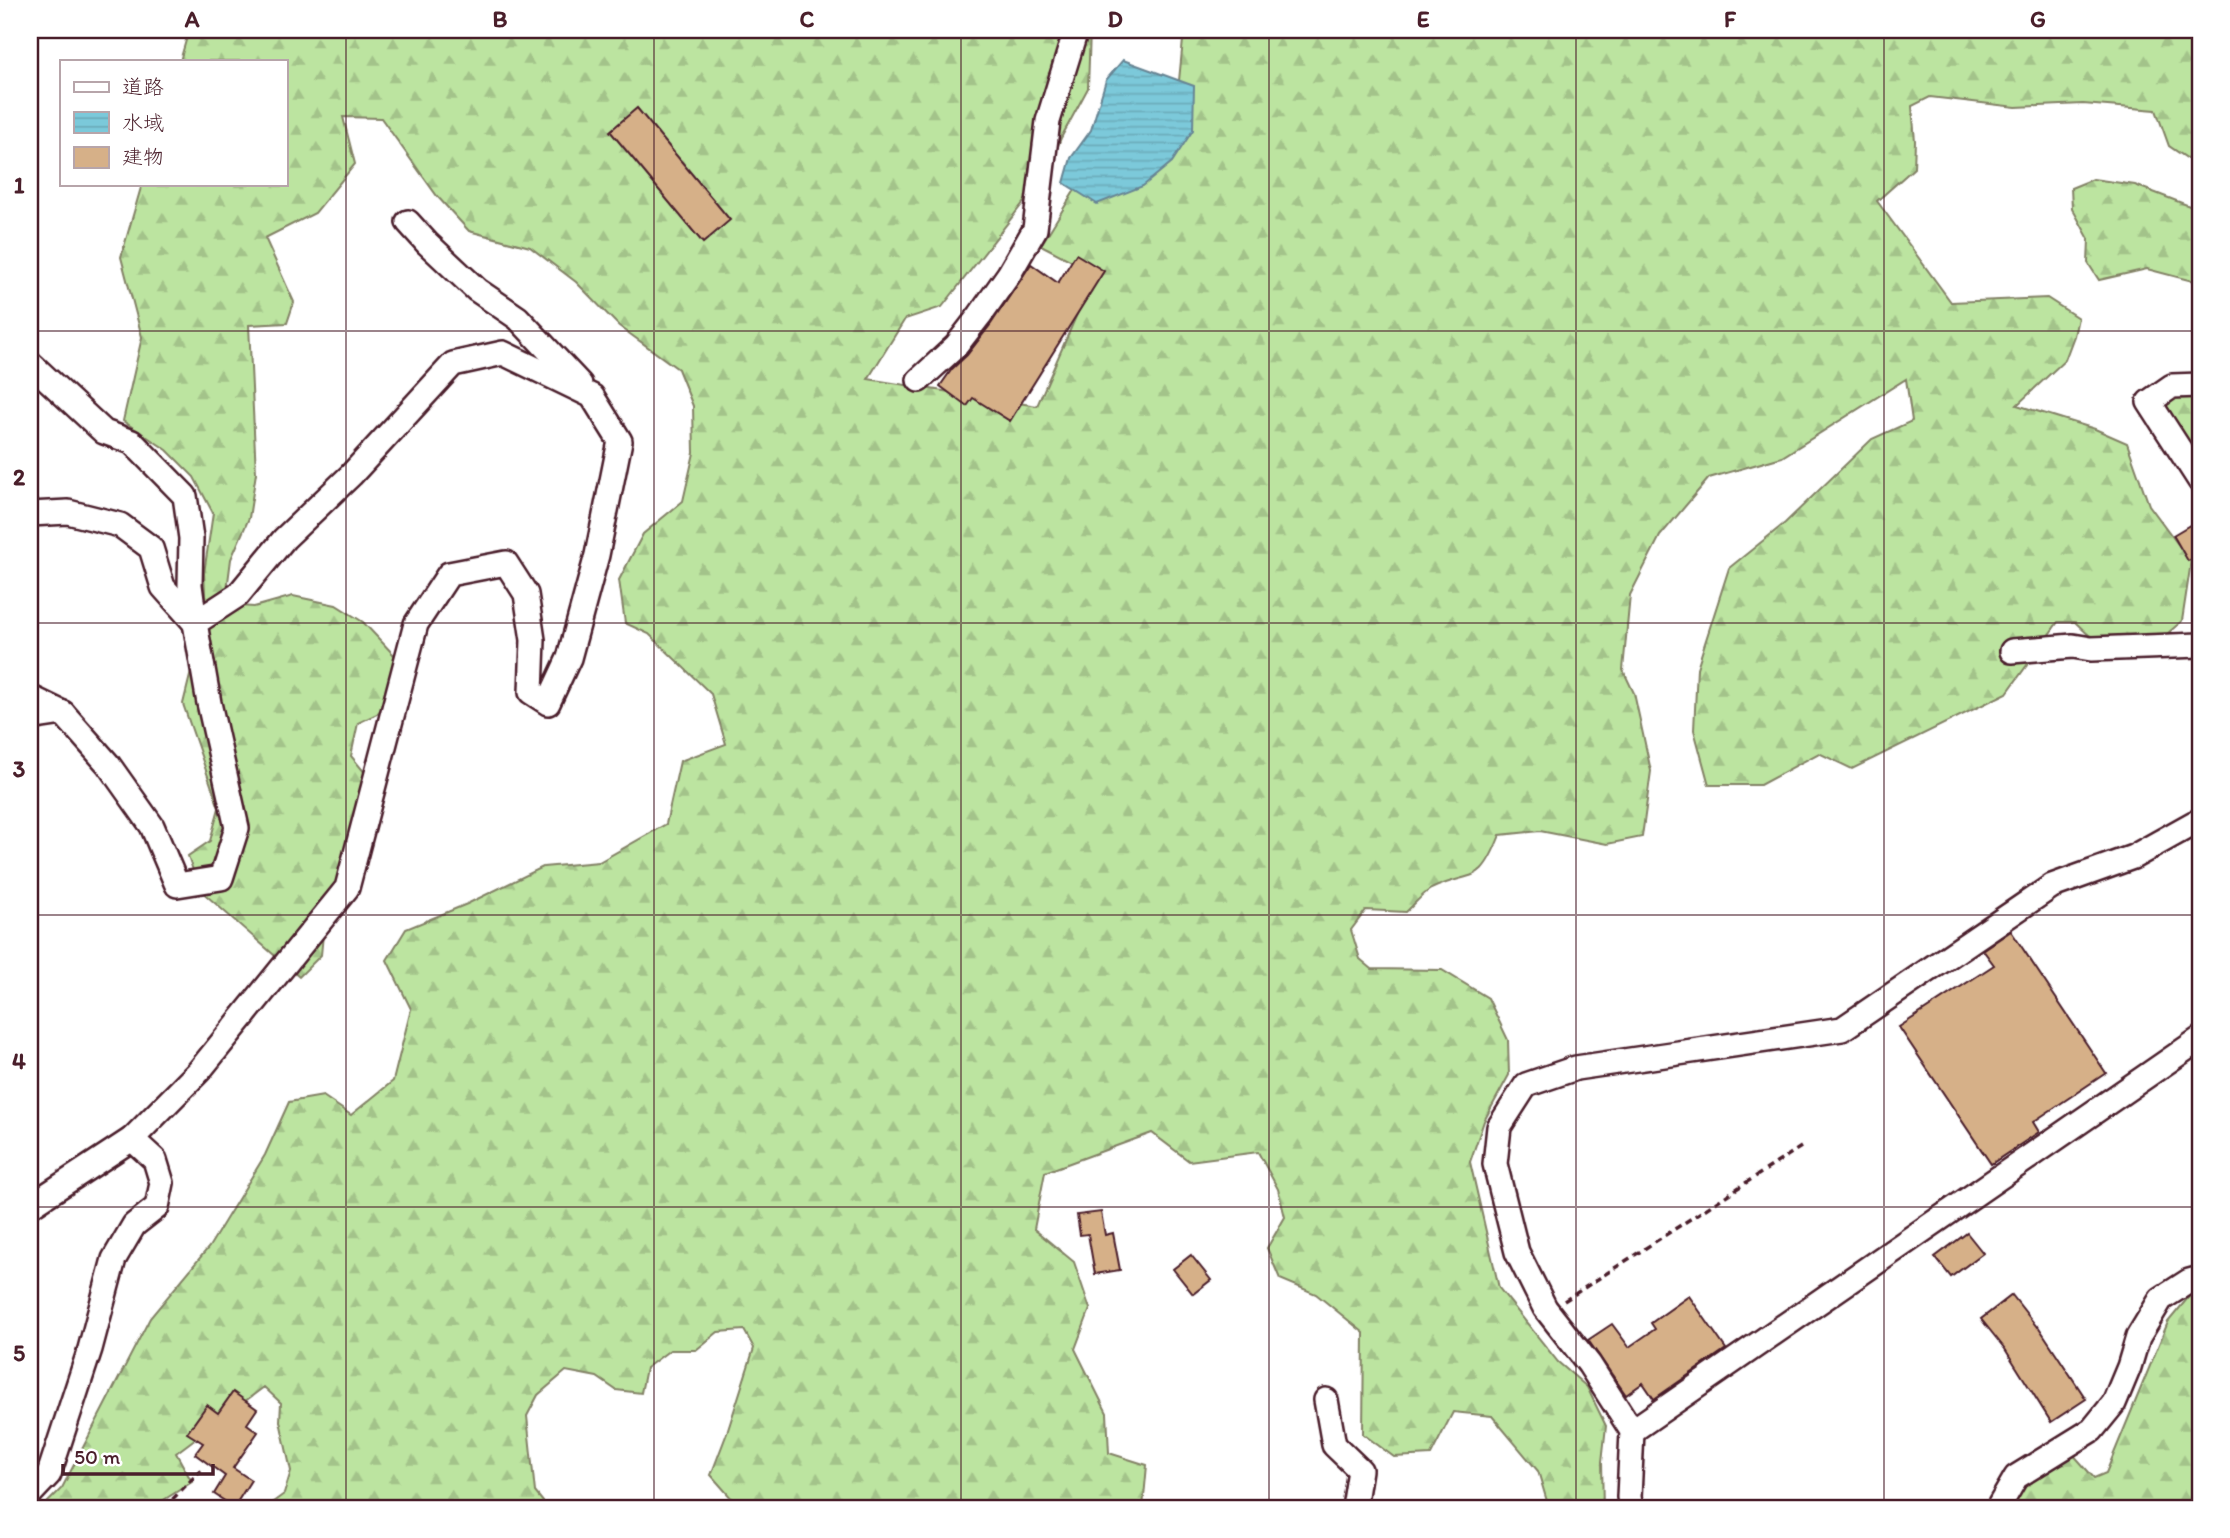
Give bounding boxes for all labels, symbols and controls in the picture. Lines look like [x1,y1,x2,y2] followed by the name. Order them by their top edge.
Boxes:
[184,5,200,33] text: A
[493,5,508,33] text: B
[800,5,815,33] text: C
[1107,5,1123,33] text: D
[1417,5,1430,33] text: E
[1724,5,1737,33] text: F
[2030,5,2046,33] text: G
[60,60,287,186] legend
[122,74,164,99] text: 道路
[122,110,164,135] text: 水域
[122,144,164,169] text: 建物
[14,171,25,199] text: 1
[13,463,26,491] text: 2
[13,755,26,783] text: 3
[12,1047,26,1075] text: 4
[13,1339,25,1367] text: 5
[63,1433,214,1477] scale bar
[74,1444,121,1469] text: 50 m

